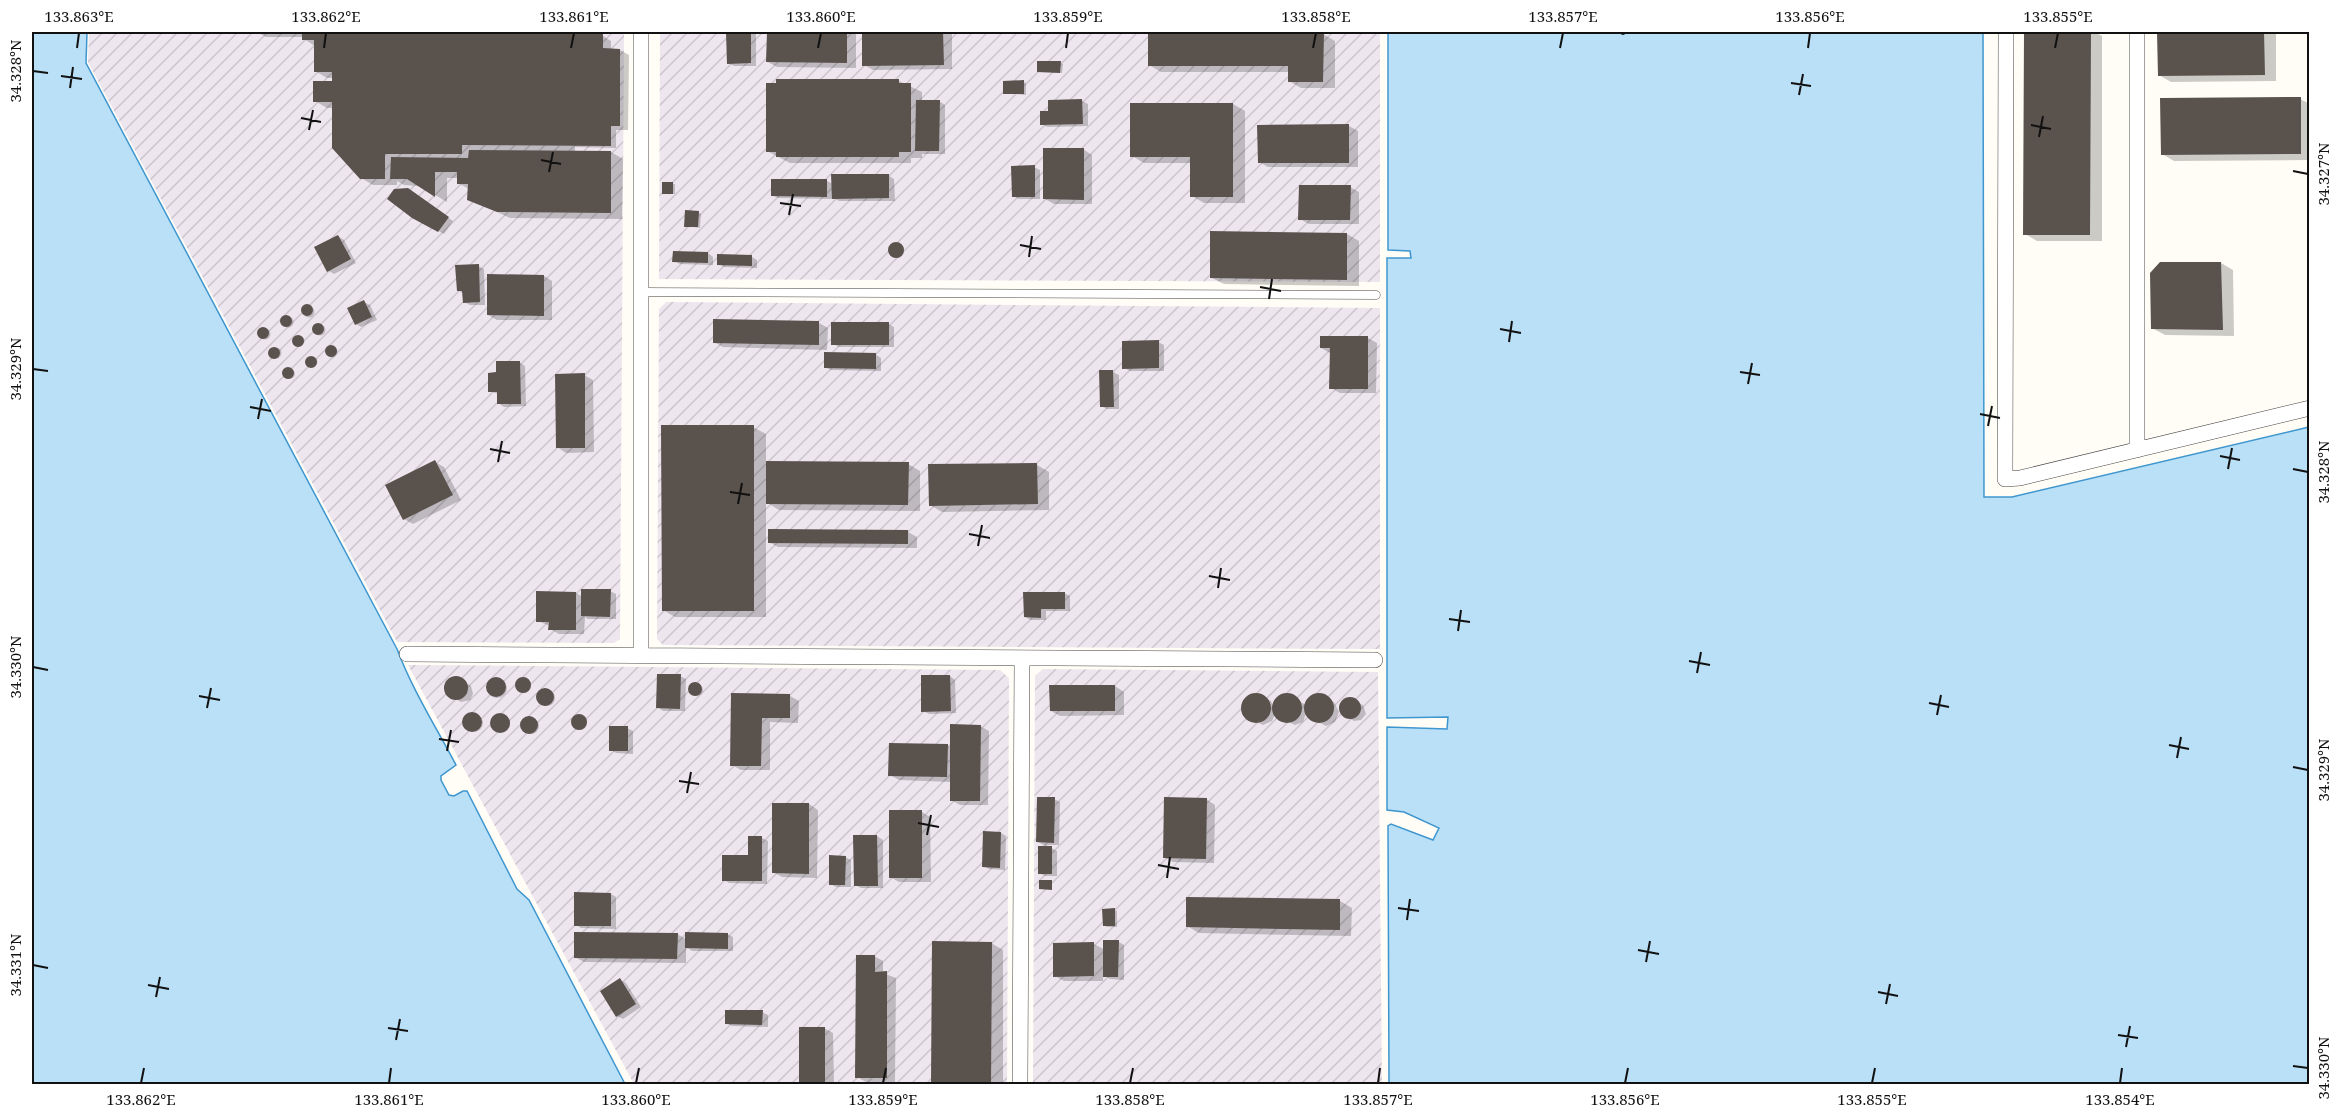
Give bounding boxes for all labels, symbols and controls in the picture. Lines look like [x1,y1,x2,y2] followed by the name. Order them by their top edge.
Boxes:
[44,6,114,26] text: 133.863°E
[291,6,361,26] text: 133.862°E
[539,6,609,26] text: 133.861°E
[786,6,856,26] text: 133.860°E
[1033,6,1103,26] text: 133.859°E
[1281,6,1351,26] text: 133.858°E
[1528,6,1598,26] text: 133.857°E
[1775,6,1845,26] text: 133.856°E
[2023,6,2093,26] text: 133.855°E
[5,39,25,103] text: 34.328°N
[2313,142,2333,206] text: 34.327°N
[5,337,25,401] text: 34.329°N
[2313,440,2333,504] text: 34.328°N
[5,635,25,699] text: 34.330°N
[2313,738,2333,802] text: 34.329°N
[5,933,25,997] text: 34.331°N
[2313,1036,2333,1100] text: 34.330°N
[106,1089,176,1109] text: 133.862°E
[354,1089,424,1109] text: 133.861°E
[601,1089,671,1109] text: 133.860°E
[848,1089,918,1109] text: 133.859°E
[1095,1089,1165,1109] text: 133.858°E
[1343,1089,1413,1109] text: 133.857°E
[1590,1089,1660,1109] text: 133.856°E
[1837,1089,1907,1109] text: 133.855°E
[2085,1089,2155,1109] text: 133.854°E

